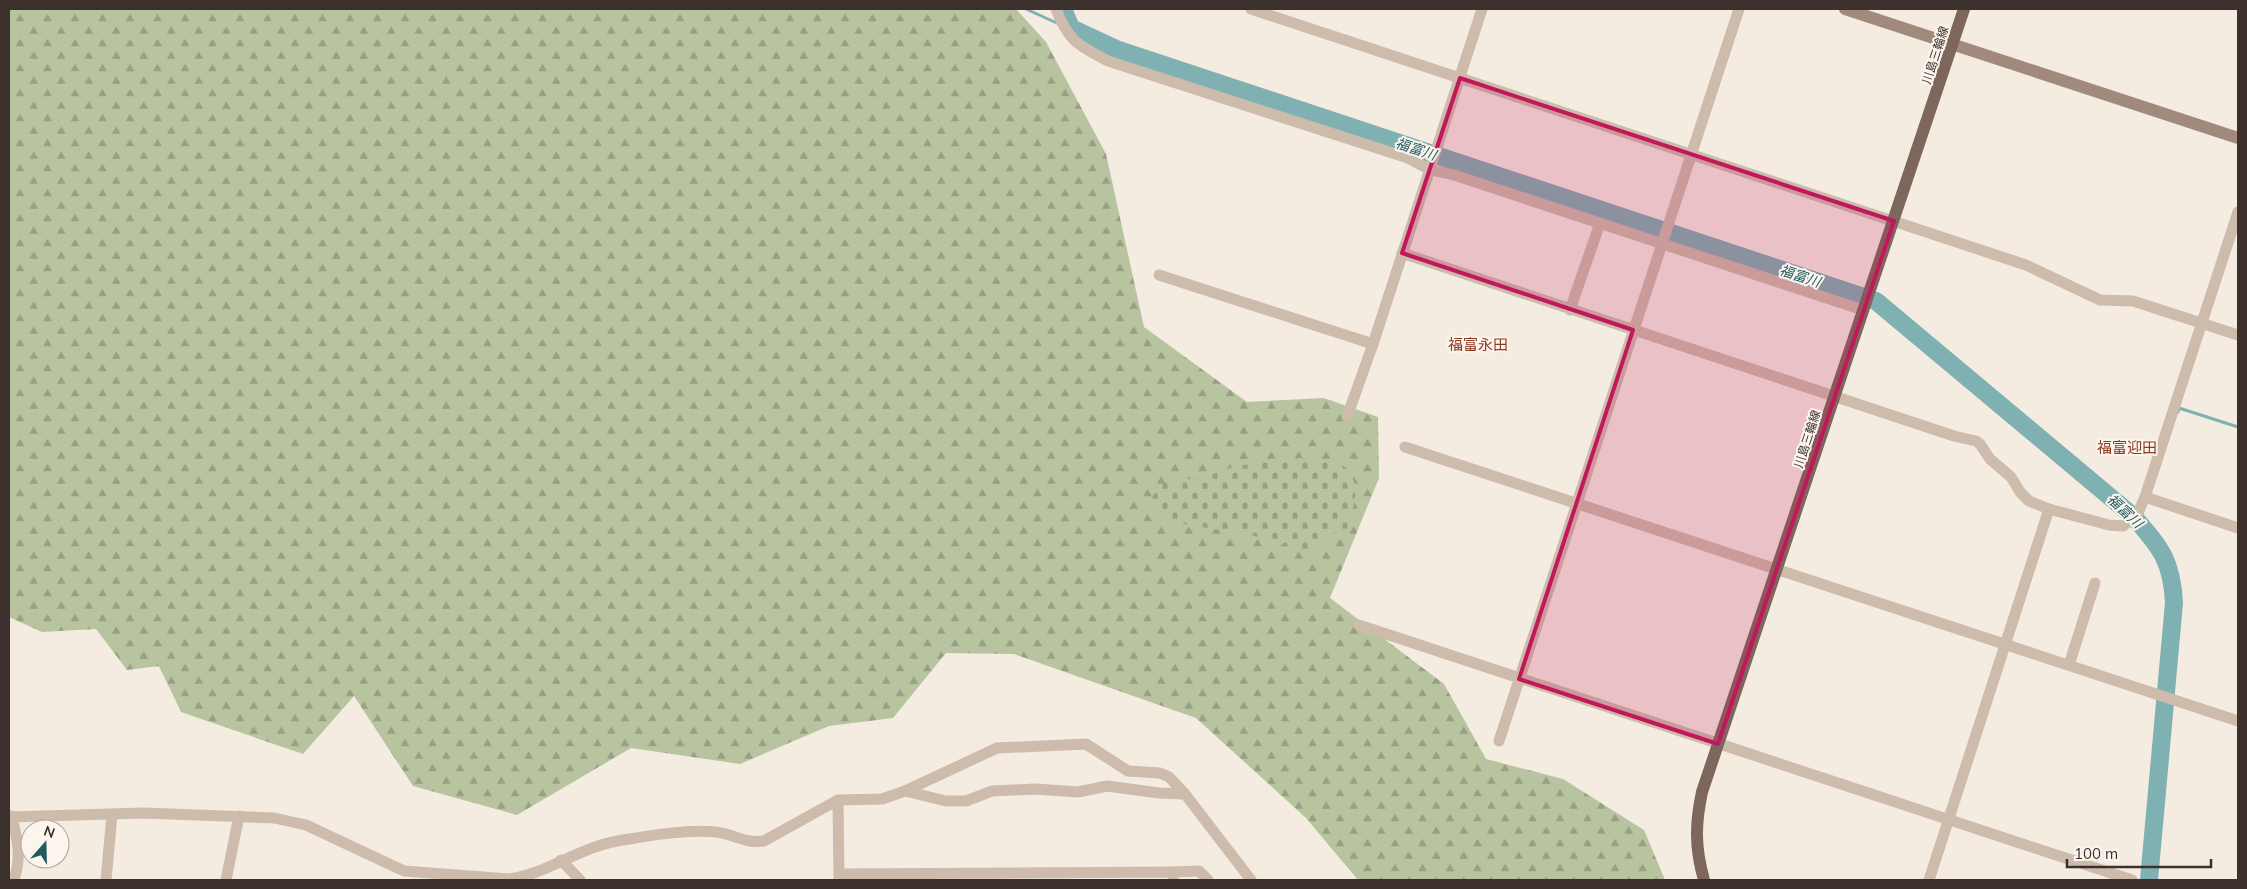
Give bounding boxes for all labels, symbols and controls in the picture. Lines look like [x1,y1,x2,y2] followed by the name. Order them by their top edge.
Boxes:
[1919,24,1951,86] street label: 川島三輪線
[1393,134,1441,165] water label: 福富川
[1777,261,1825,292] water label: 福富川
[1448,335,1508,354] district label: 福富永田
[1791,408,1823,470] street label: 川島三輪線
[2097,438,2157,457] district label: 福富迎田
[2104,490,2148,533] water label: 福富川
[20,819,70,869] north arrow
[41,822,57,842] text: N
[2067,836,2211,868] scale bar
[2074,844,2118,863] text: 100 m

